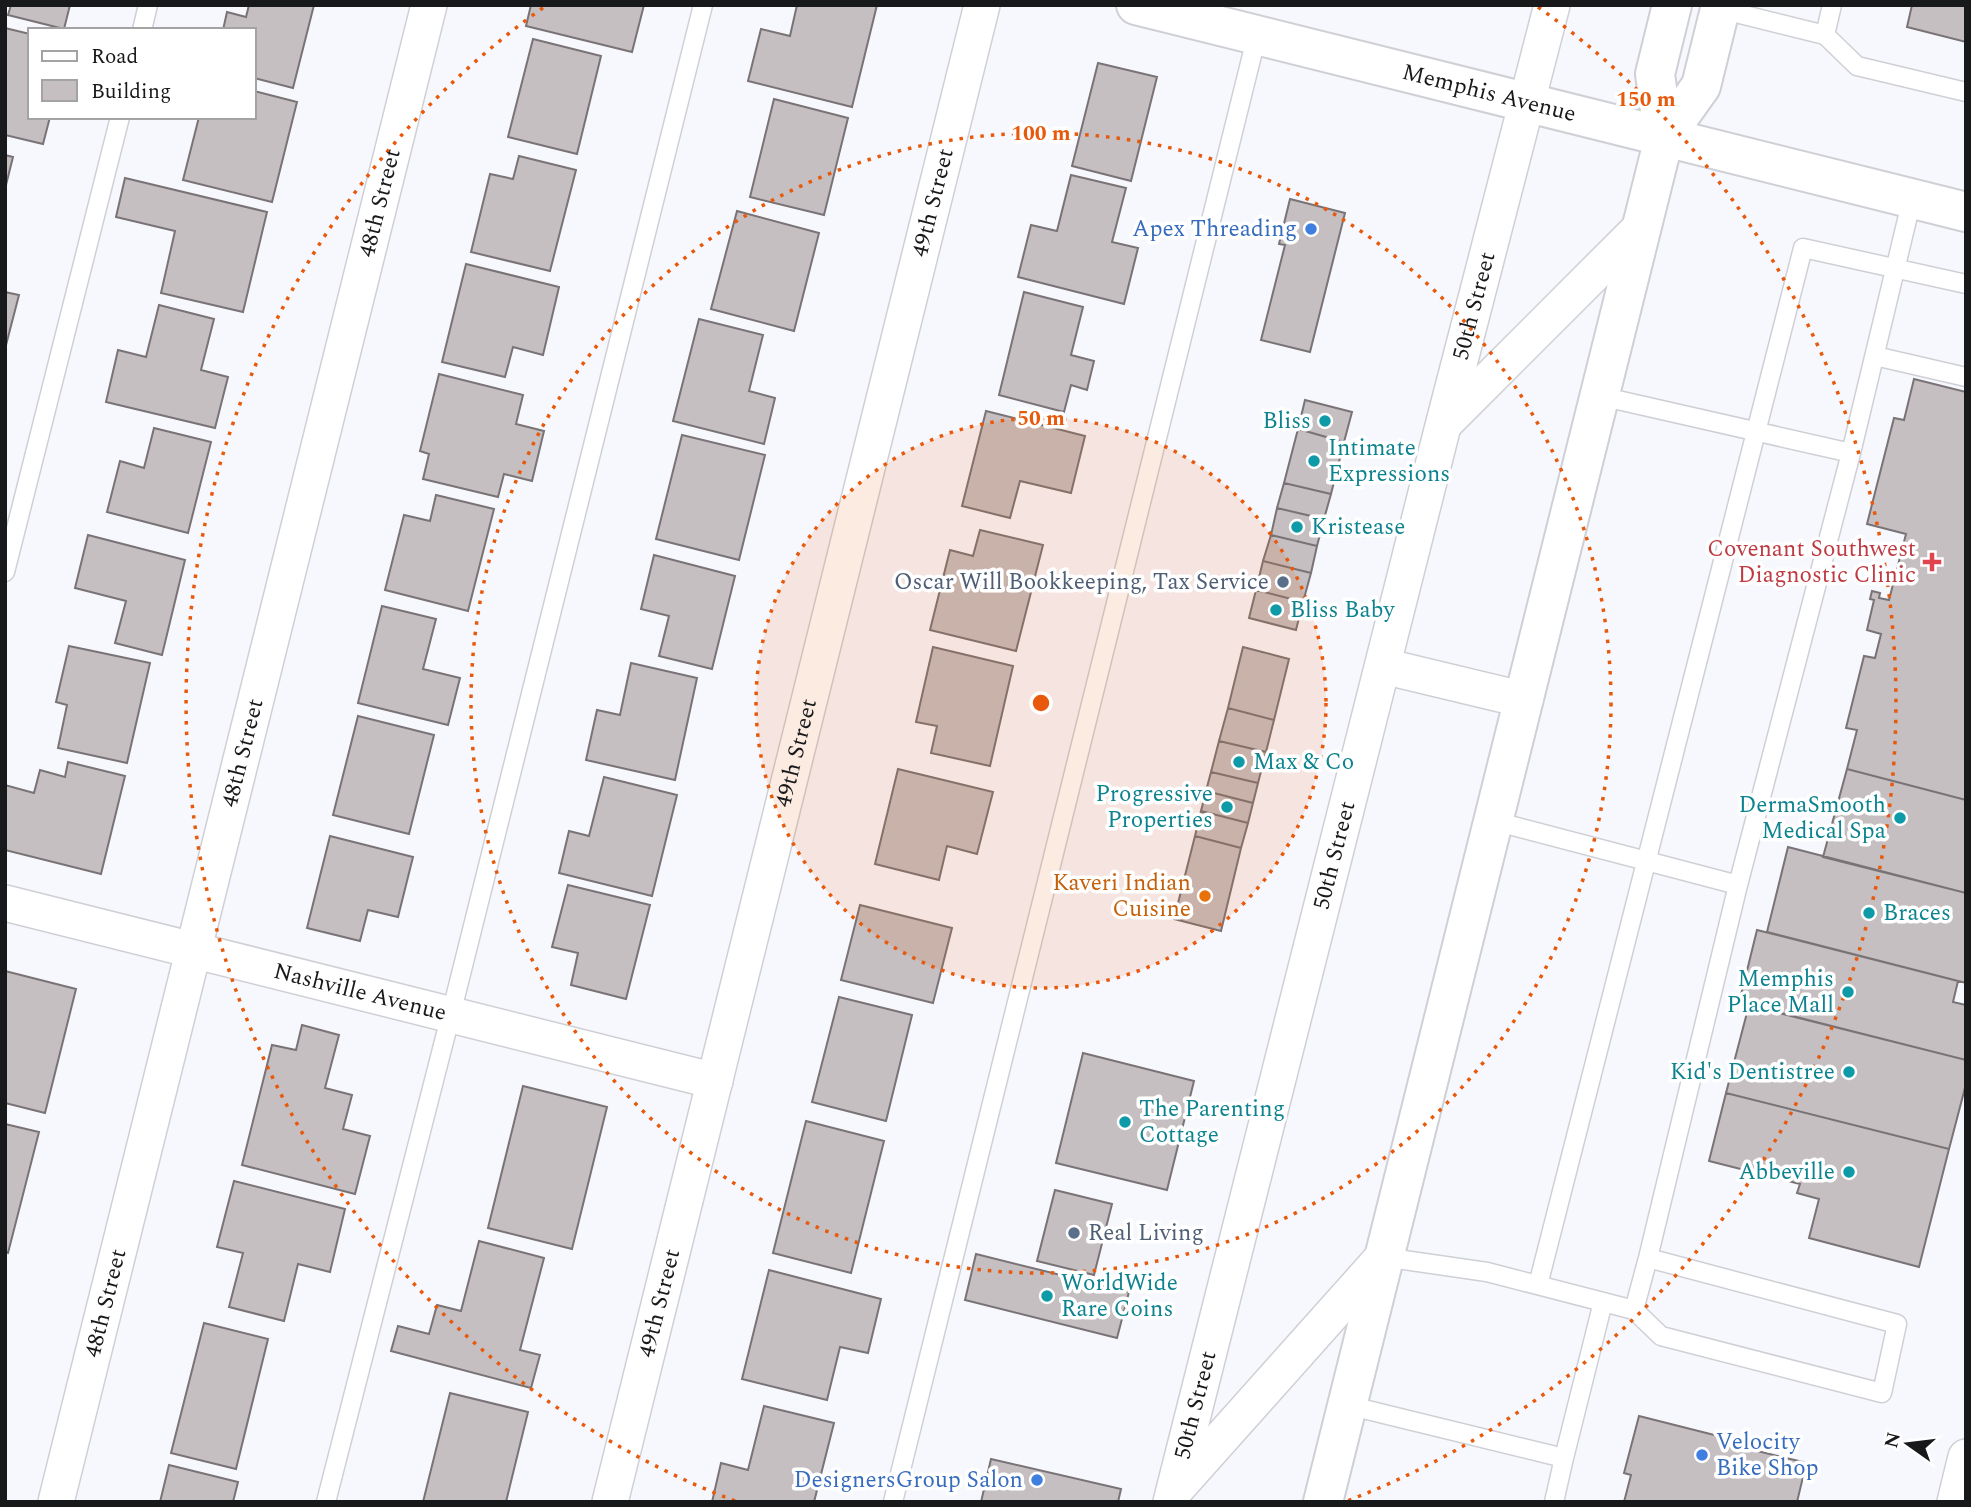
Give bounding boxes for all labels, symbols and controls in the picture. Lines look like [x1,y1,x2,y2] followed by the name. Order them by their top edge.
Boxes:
[28,28,256,119] legend
[91,41,138,73] text: Road
[1399,55,1580,132] street label: Memphis Avenue
[91,76,171,108] text: Building
[1616,84,1676,116] text: 150 m
[1011,118,1071,150] text: 100 m
[349,145,410,261] street label: 48th Street
[903,145,963,260] street label: 49th Street
[1132,212,1297,247] place label: Apex Threading
[1303,221,1319,237] marker: Apex Threading
[1443,248,1505,364] street label: 50th Street
[1017,403,1065,435] text: 50 m
[1262,404,1311,439] place label: Bliss
[1317,413,1333,429] marker: Bliss
[1328,431,1450,492] place label: Intimate Expressions
[1306,453,1322,469] marker: Intimate Expressions
[1311,510,1405,545] place label: Kristease
[1289,519,1305,535] marker: Kristease
[1707,532,1916,593] place label: Covenant Southwest Diagnostic Clinic
[1922,552,1942,572] marker: Covenant Southwest Diagnostic Clinic
[894,565,1269,600] place label: Oscar Will Bookkeeping, Tax Service
[1275,574,1291,590] marker: Oscar Will Bookkeeping, Tax Service
[1290,593,1395,628] place label: Bliss Baby
[1268,602,1284,618] marker: Bliss Baby
[1029,691,1053,715] centre of rings
[212,695,273,811] street label: 48th Street
[766,695,827,811] street label: 49th Street
[1253,745,1354,780] place label: Max & Co
[1231,754,1247,770] marker: Max & Co
[1095,777,1213,838] place label: Progressive Properties
[1739,788,1886,849] place label: DermaSmooth Medical Spa
[1304,797,1365,913] street label: 50th Street
[1219,799,1235,815] marker: Progressive Properties
[1892,810,1908,826] marker: DermaSmooth Medical Spa
[1052,866,1191,927] place label: Kaveri Indian Cuisine
[1197,888,1213,904] marker: Kaveri Indian Cuisine
[1883,896,1951,931] place label: Braces
[1861,905,1877,921] marker: Braces
[270,953,450,1031] street label: Nashville Avenue
[1727,962,1834,1023] place label: Memphis Place Mall
[1840,984,1856,1000] marker: Memphis Place Mall
[1670,1055,1835,1090] place label: Kid's Dentistree
[1841,1064,1857,1080] marker: Kid's Dentistree
[1139,1092,1285,1153] place label: The Parenting Cottage
[1117,1114,1133,1130] marker: The Parenting Cottage
[1738,1155,1835,1190] place label: Abbeville
[1841,1164,1857,1180] marker: Abbeville
[1088,1216,1204,1251] place label: Real Living
[1066,1225,1082,1241] marker: Real Living
[75,1245,136,1361] street label: 48th Street
[629,1245,690,1361] street label: 49th Street
[1061,1266,1178,1327] place label: WorldWide Rare Coins
[1039,1288,1055,1304] marker: WorldWide Rare Coins
[1165,1347,1226,1463] street label: 50th Street
[1873,1409,1943,1479] north arrow
[1716,1425,1819,1486] place label: Velocity Bike Shop
[1877,1429,1909,1451] text: N
[1694,1447,1710,1463] marker: Velocity Bike Shop
[794,1463,1023,1498] place label: DesignersGroup Salon
[1029,1472,1045,1488] marker: DesignersGroup Salon

